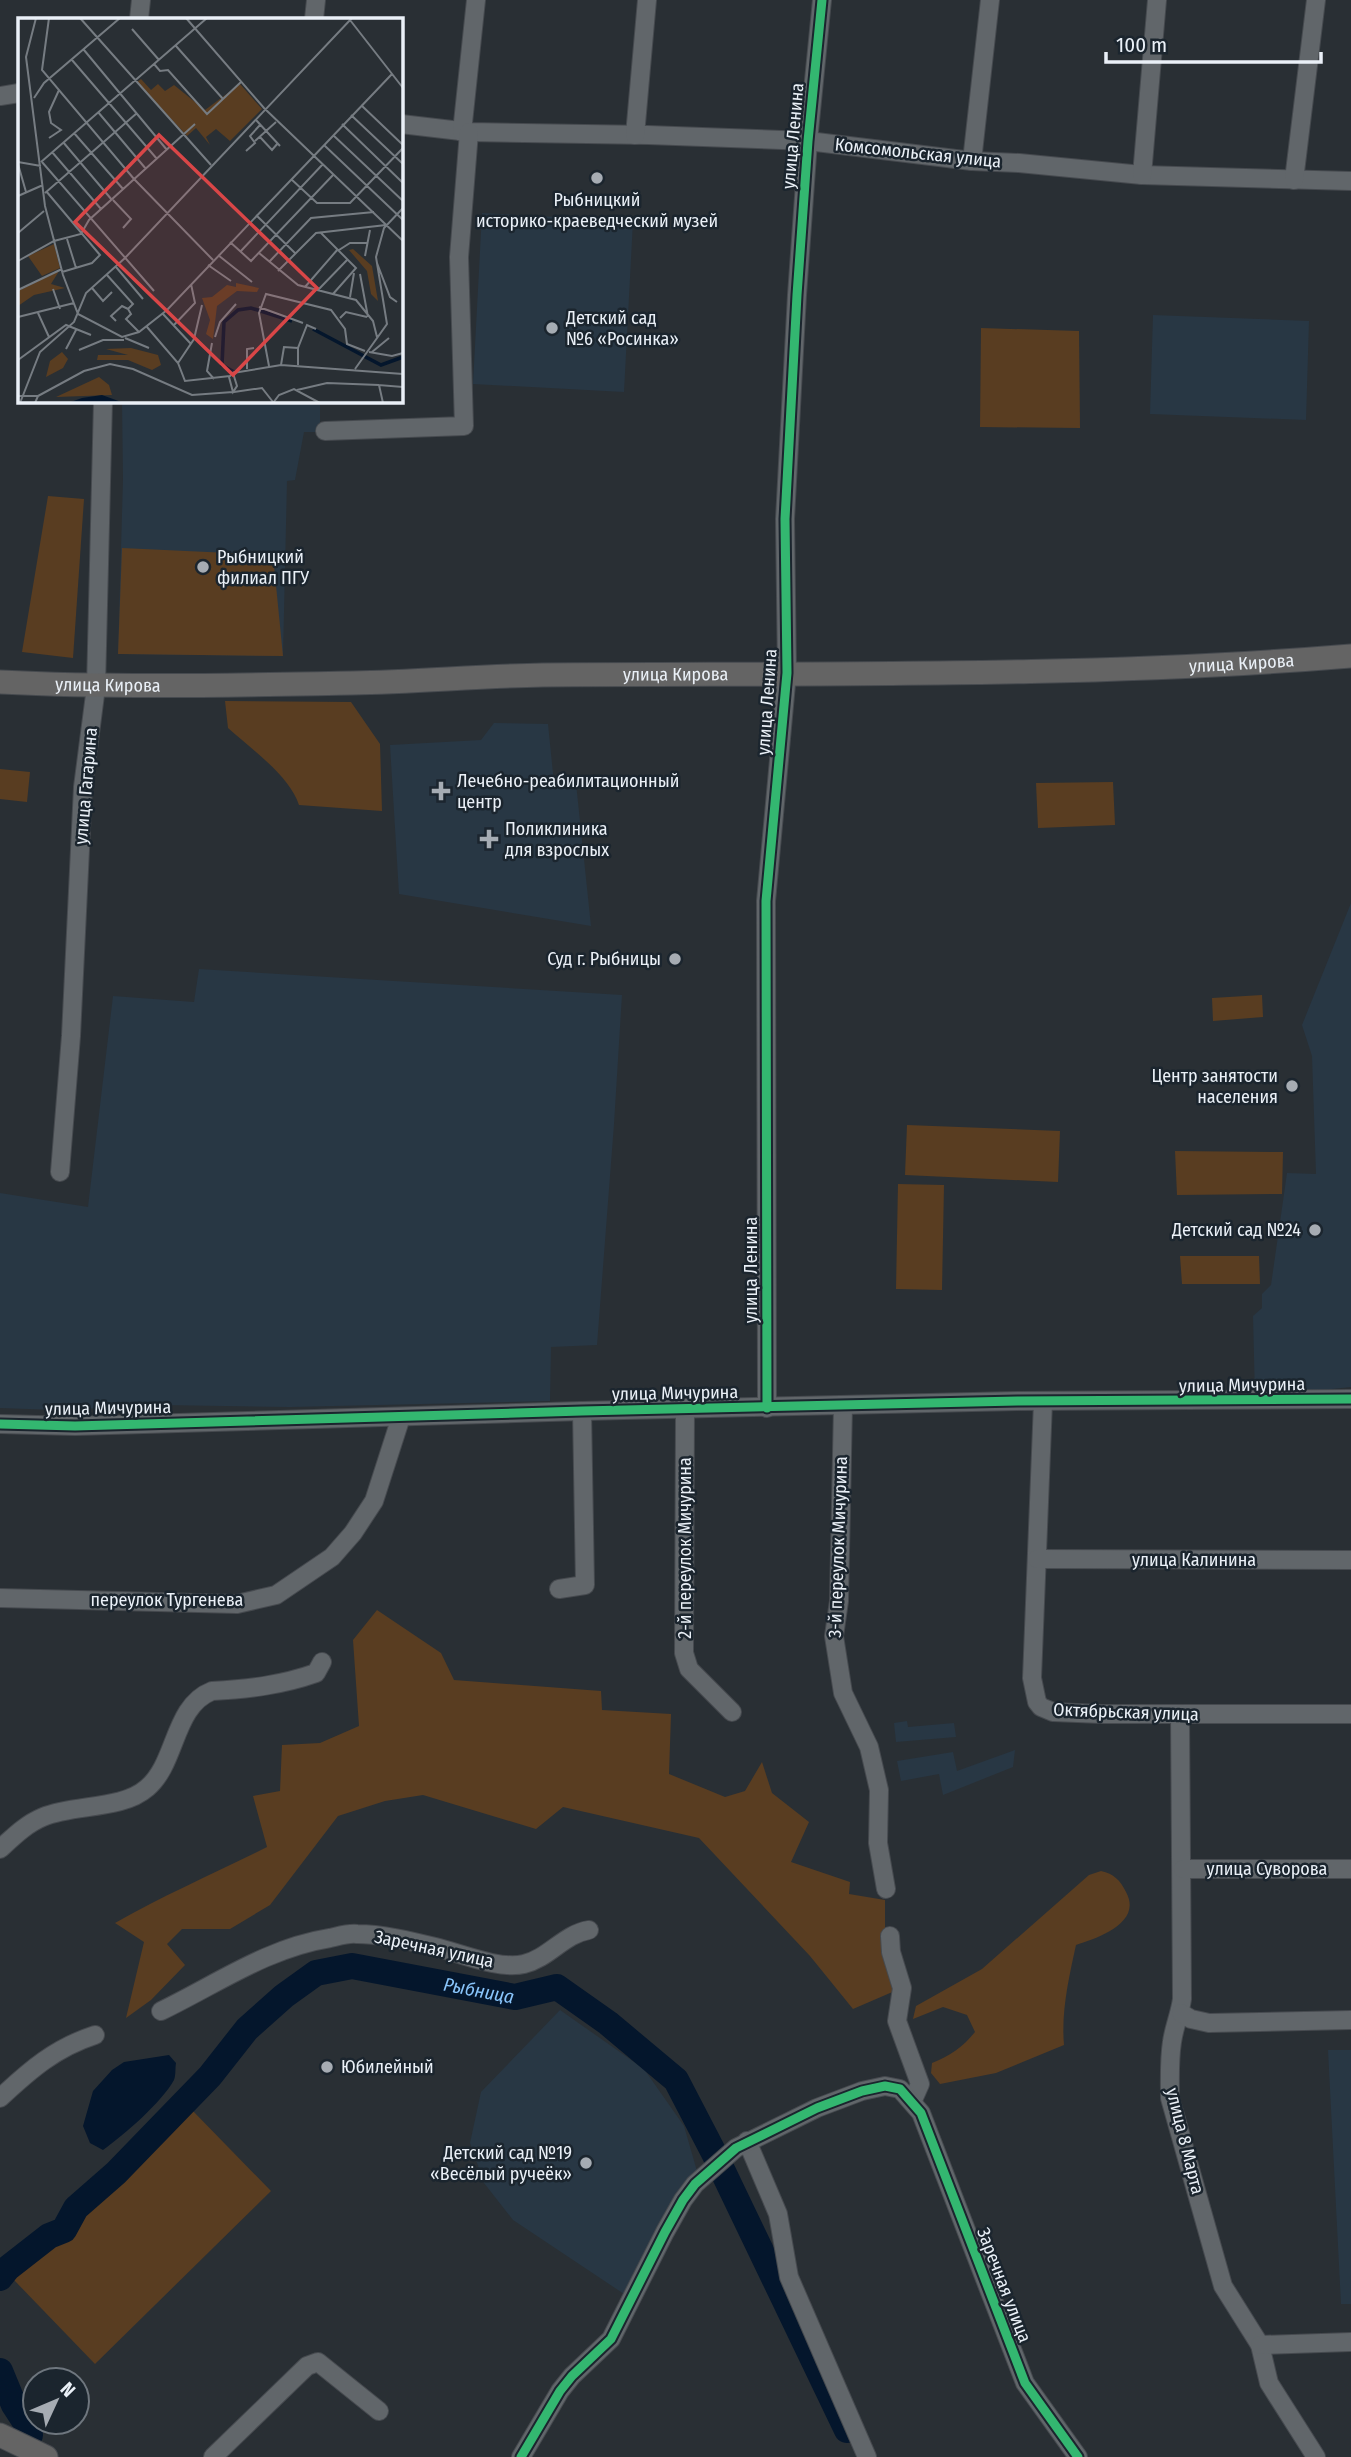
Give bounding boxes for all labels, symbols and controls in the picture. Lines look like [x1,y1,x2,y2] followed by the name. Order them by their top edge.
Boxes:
[18,18,402,402] inset map
[1106,21,1321,65] scale bar
[1116,32,1167,58] text: 100 m
[777,82,809,190] street label: улица Ленина
[834,133,1003,173] street label: Комсомольская улица
[589,170,605,186] marker: Рыбницкий историко-краеведческий музей
[476,189,718,232] place label: Рыбницкий историко-краеведческий музей
[565,307,679,350] place label: Детский сад №6 «Росинка»
[544,320,560,336] marker: Детский сад №6 «Росинка»
[217,546,309,589] place label: Рыбницкий филиал ПГУ
[195,559,211,575] marker: Рыбницкий филиал ПГУ
[752,648,782,756] street label: улица Ленина
[1188,649,1295,677] street label: улица Кирова
[623,663,729,686] street label: улица Кирова
[55,673,161,697] street label: улица Кирова
[70,726,102,845] street label: улица Гагарина
[457,770,679,813] place label: Лечебно-реабилитационный центр
[431,781,451,801] marker: Лечебно-реабилитационный центр
[505,818,609,861] place label: Поликлиника для взрослых
[479,829,499,849] marker: Поликлиника для взрослых
[547,948,661,970] place label: Суд г. Рыбницы
[667,951,683,967] marker: Суд г. Рыбницы
[1151,1065,1278,1108] place label: Центр занятости населения
[1284,1078,1300,1094] marker: Центр занятости населения
[740,1217,762,1323] street label: улица Ленина
[1171,1219,1301,1241] place label: Детский сад №24
[1307,1222,1323,1238] marker: Детский сад №24
[1179,1373,1306,1397] street label: улица Мичурина
[612,1381,739,1405] street label: улица Мичурина
[45,1396,172,1420] street label: улица Мичурина
[824,1456,852,1638] street label: 3-й переулок Мичурина
[674,1457,696,1639] street label: 2-й переулок Мичурина
[1132,1549,1256,1571] street label: улица Калинина
[91,1589,244,1611] street label: переулок Тургенева
[1053,1698,1199,1726] street label: Октябрьская улица
[1207,1858,1328,1880] street label: улица Суворова
[372,1926,496,1972] street label: Заречная улица
[442,1972,516,2008] water label: Рыбница
[341,2056,434,2078] place label: Юбилейный
[319,2059,335,2075] marker: Юбилейный
[1161,2086,1209,2197] street label: улица 8 Марта
[430,2142,572,2185] place label: Детский сад №19 «Весёлый ручеёк»
[578,2155,594,2171] marker: Детский сад №19 «Весёлый ручеёк»
[972,2224,1036,2346] street label: Заречная улица
[21,2366,91,2436] north arrow
[56,2377,80,2402] text: N

